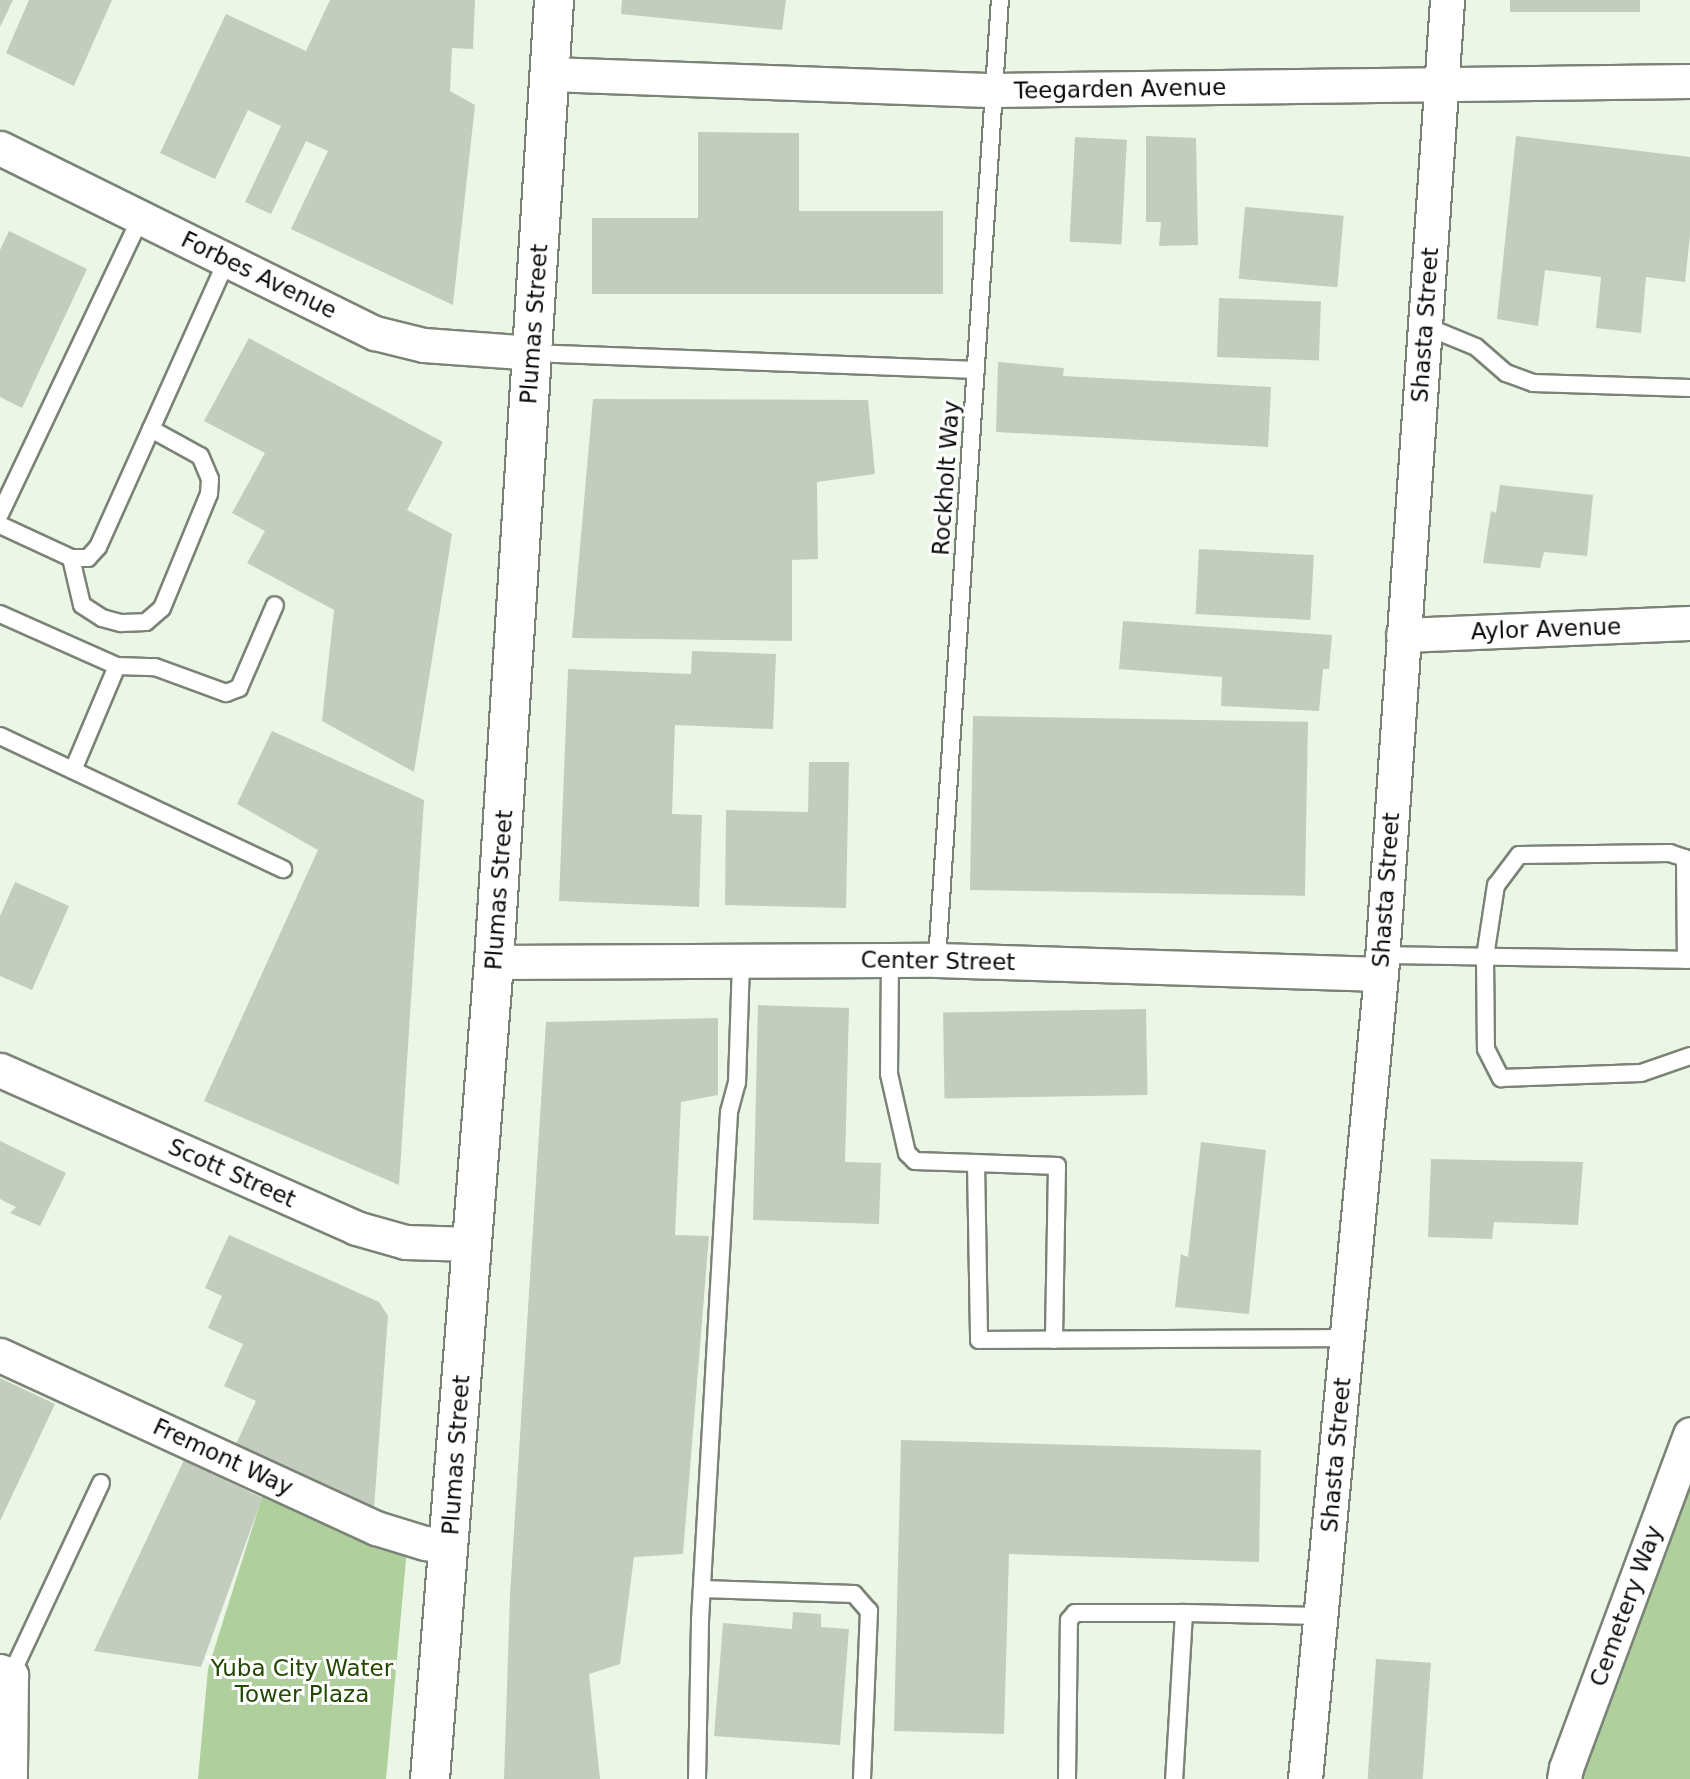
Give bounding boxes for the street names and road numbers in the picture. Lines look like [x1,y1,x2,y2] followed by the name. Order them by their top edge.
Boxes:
[1014,73,1226,105] street label: Teegarden Avenue
[177,225,341,325] street label: Forbes Avenue
[515,243,553,405] street label: Plumas Street
[1406,246,1444,404] street label: Shasta Street
[927,400,965,556] street label: Rockholt Way
[1470,613,1622,645] street label: Aylor Avenue
[480,809,518,971] street label: Plumas Street
[1367,811,1405,969] street label: Shasta Street
[860,946,1016,976] street label: Center Street
[164,1133,300,1213] street label: Scott Street
[437,1374,475,1536] street label: Plumas Street
[1315,1376,1357,1534] street label: Shasta Street
[149,1413,297,1501] street label: Fremont Way
[1584,1522,1668,1690] street label: Cemetery Way

